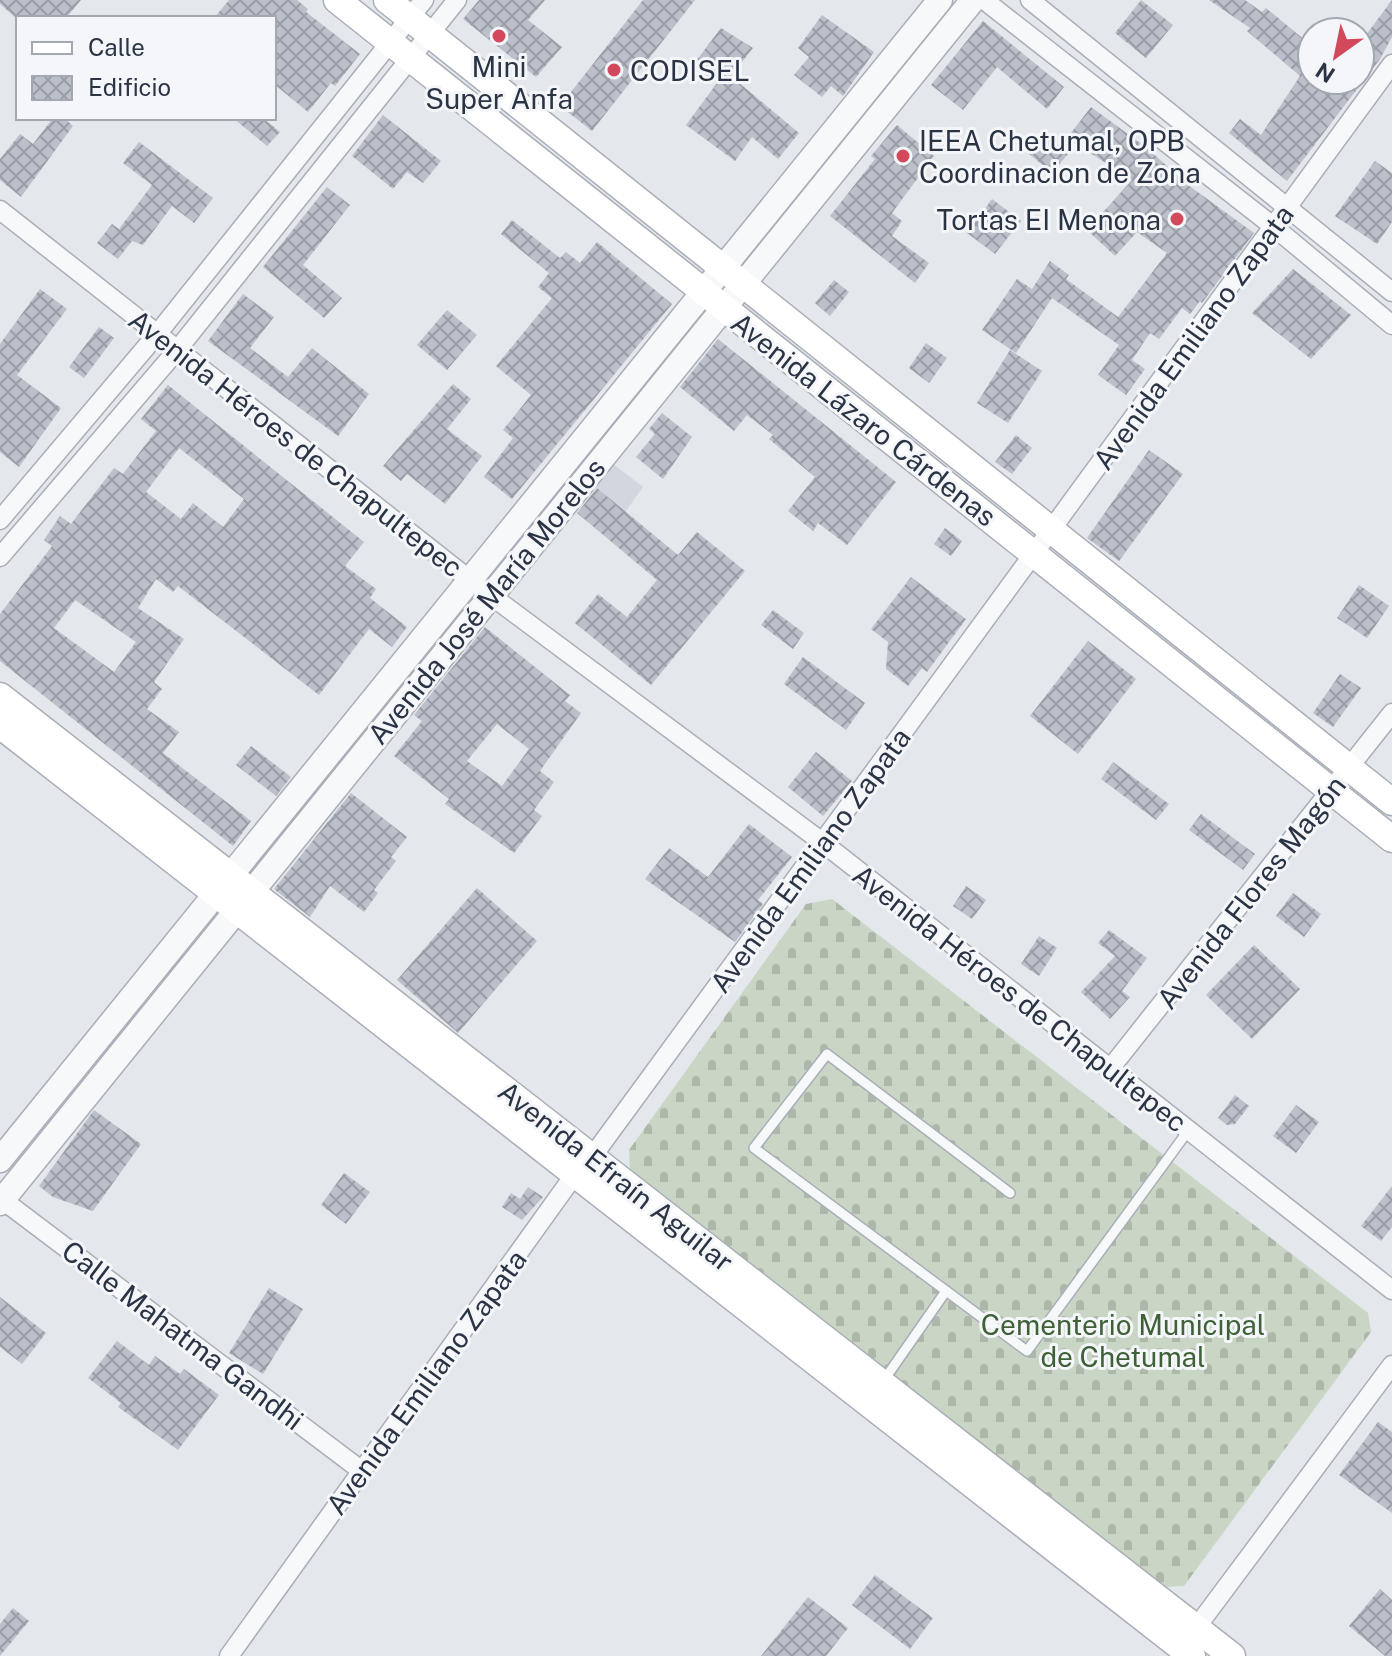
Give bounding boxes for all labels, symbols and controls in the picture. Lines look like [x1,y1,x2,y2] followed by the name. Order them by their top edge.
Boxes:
[16,16,276,120] legend
[1296,16,1376,96] north arrow
[490,27,508,45] marker: Mini Super Anfa
[88,33,145,61] text: Calle
[425,50,573,115] place label: Mini Super Anfa
[630,54,750,87] place label: CODISEL
[1311,57,1339,88] text: N
[605,61,623,79] marker: CODISEL
[88,73,171,101] text: Edificio
[919,124,1201,189] place label: IEEA Chetumal, OPB Coordinacion de Zona
[894,147,912,165] marker: IEEA Chetumal, OPB Coordinacion de Zona
[1086,198,1300,476] street label: Avenida Emiliano Zapata
[937,203,1161,236] place label: Tortas EI Menona
[1168,210,1186,228] marker: Tortas EI Menona
[122,302,470,584] street label: Avenida Héroes de Chapultepec
[725,305,1003,533] street label: Avenida Lázaro Cárdenas
[360,451,612,751] street label: Avenida José María Morelos
[703,721,917,999] street label: Avenida Emiliano Zapata
[1150,769,1352,1015] street label: Avenida Flores Magón
[846,857,1194,1139] street label: Avenida Héroes de Chapultepec
[492,1074,740,1278] street label: Avenida Efraín Aguilar
[56,1233,310,1437] street label: Calle Mahatma Gandhi
[319,1243,533,1521] street label: Avenida Emiliano Zapata
[981,1308,1265,1373] park label: Cementerio Municipal de Chetumal

